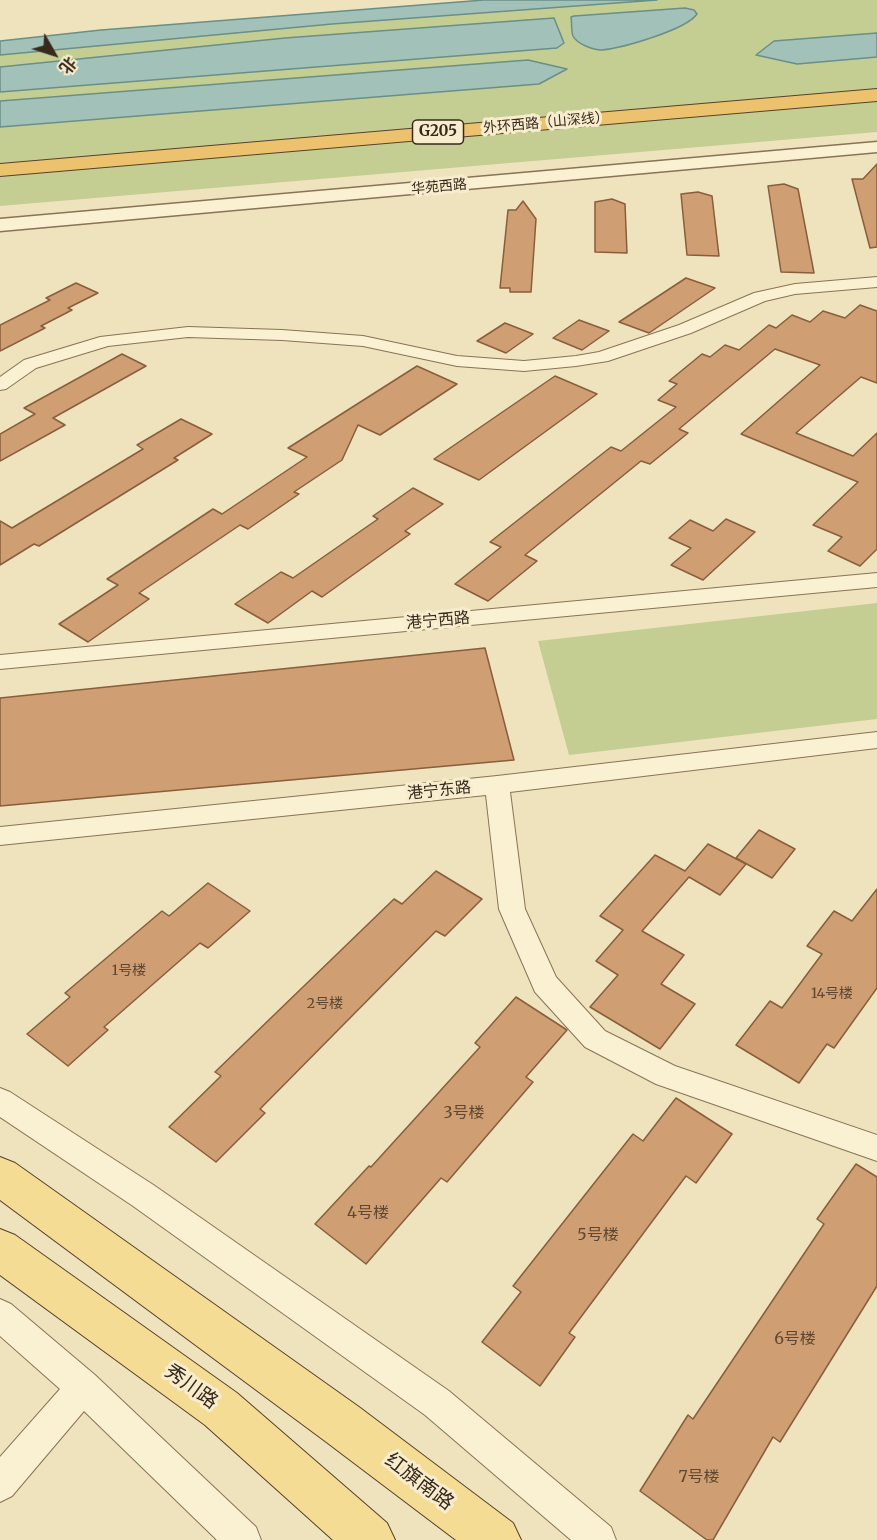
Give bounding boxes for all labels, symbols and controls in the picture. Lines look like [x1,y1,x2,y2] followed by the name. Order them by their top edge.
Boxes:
[24,24,84,84] north arrow
[55,53,81,78] text: 北
[483,109,609,137] street label: 外环西路（山深线）
[412,120,464,144] road number: G205
[410,176,468,198] street label: 华苑西路
[405,609,471,633] street label: 港宁西路
[406,778,472,804] street label: 港宁东路
[112,963,146,979] house number: 1号楼
[811,986,853,1002] house number: 14号楼
[307,996,343,1012] house number: 2号楼
[443,1103,485,1123] house number: 3号楼
[347,1203,389,1223] house number: 4号楼
[577,1225,619,1245] house number: 5号楼
[774,1329,816,1349] house number: 6号楼
[160,1360,222,1414] street label: 秀川路
[380,1448,458,1516] street label: 红旗南路
[678,1467,720,1487] house number: 7号楼

